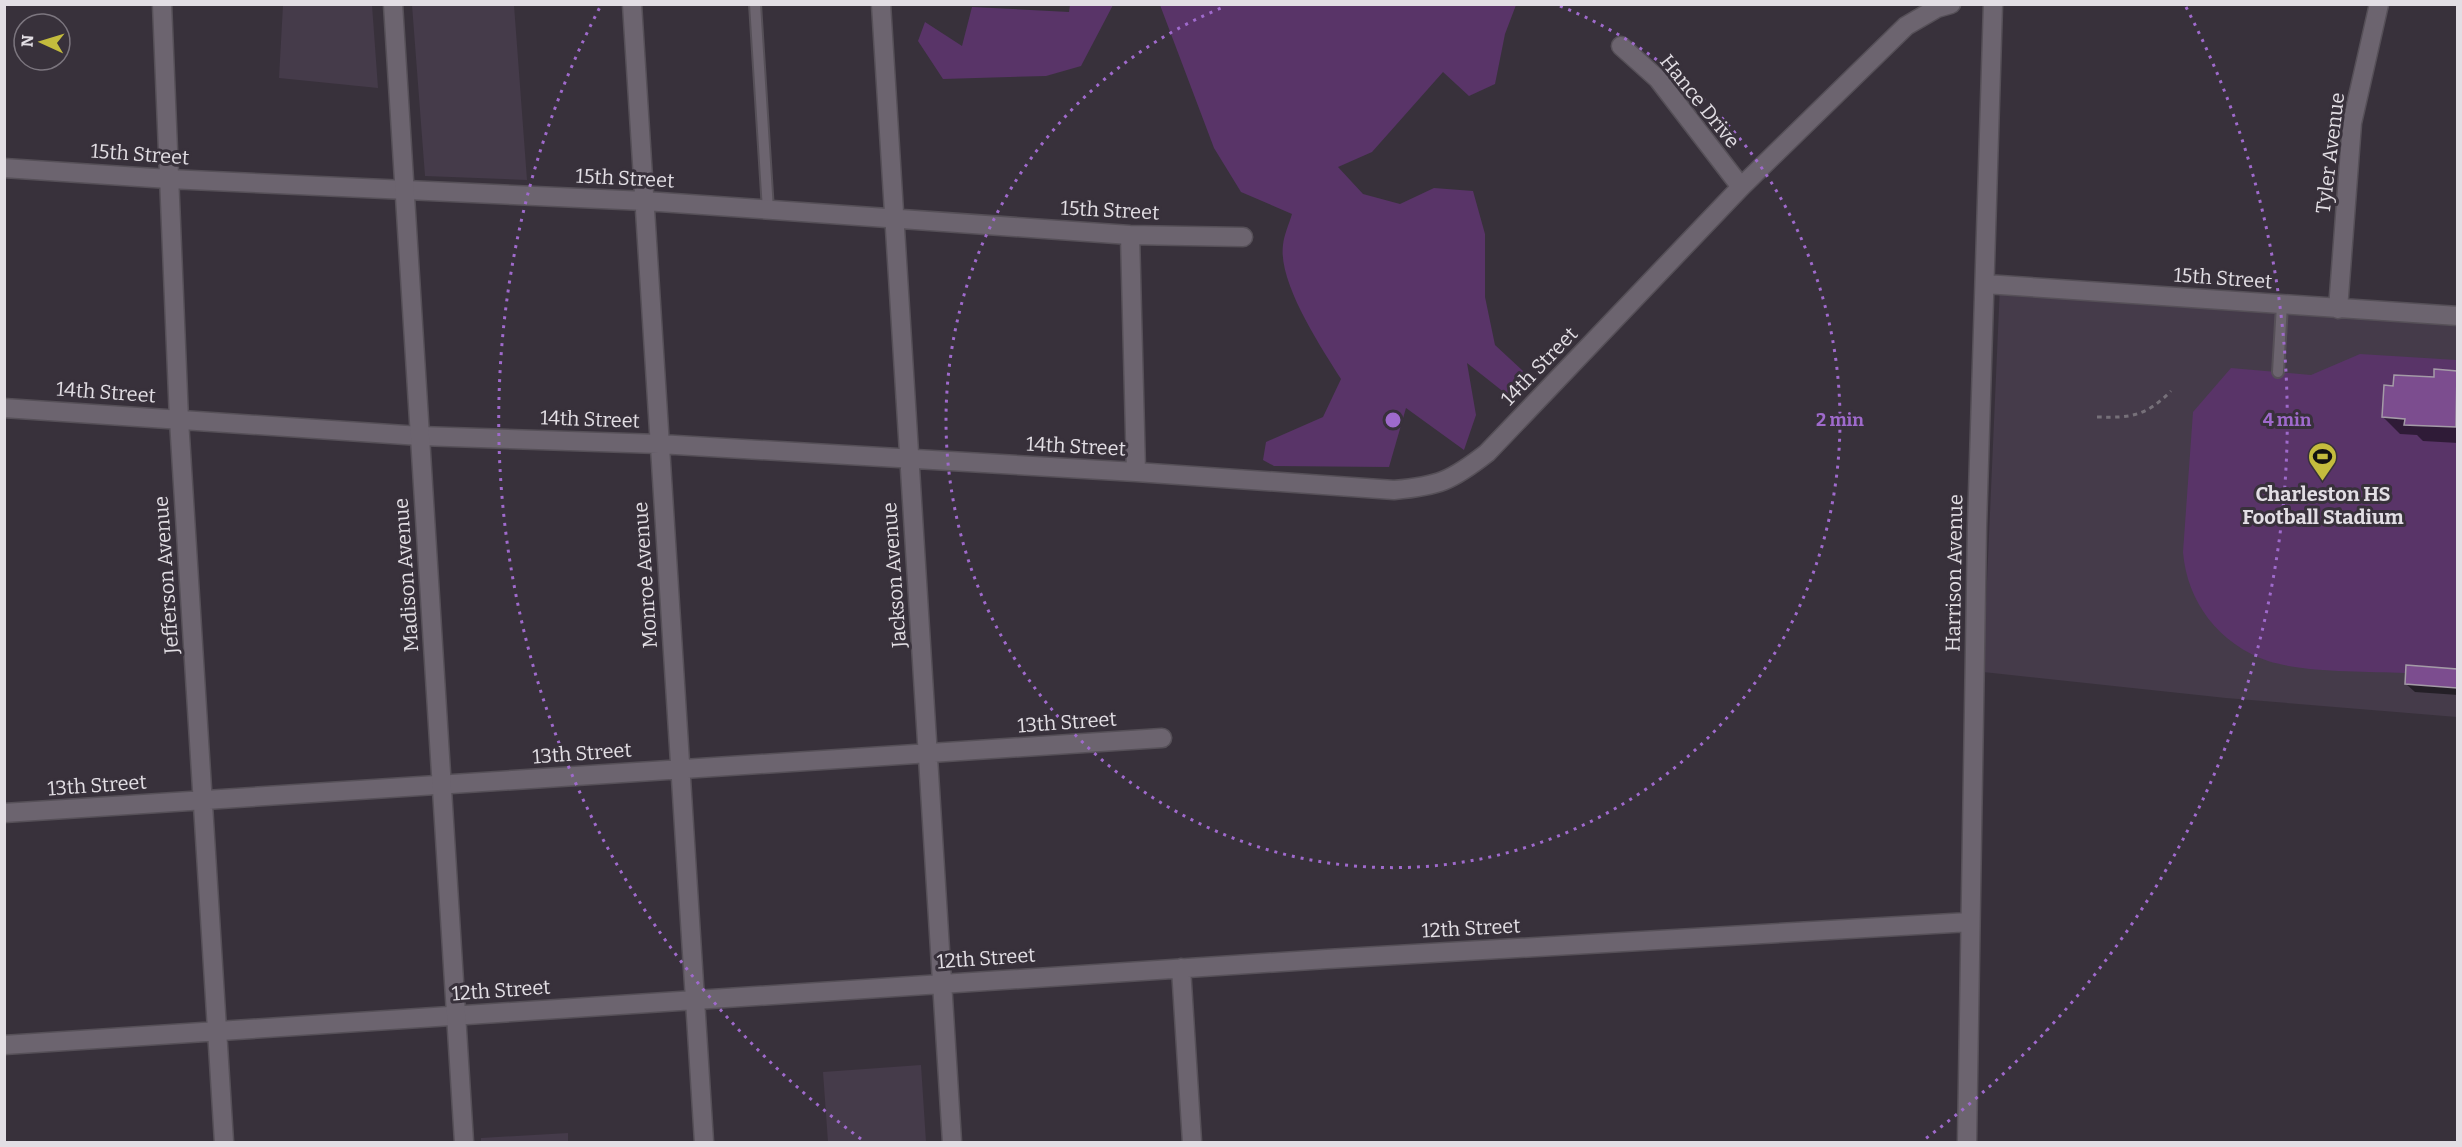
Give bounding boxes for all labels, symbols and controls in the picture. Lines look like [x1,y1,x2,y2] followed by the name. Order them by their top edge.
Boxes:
[12,12,72,72] north arrow
[18,34,37,48] text: N
[1655,49,1745,153] street label: Hance Drive
[2311,91,2349,215] street label: Tyler Avenue
[90,139,190,169] street label: 15th Street
[575,163,675,193] street label: 15th Street
[1060,195,1160,225] street label: 15th Street
[2173,263,2273,293] street label: 15th Street
[1496,322,1582,410] street label: 14th Street
[55,377,157,407] street label: 14th Street
[540,405,640,433] street label: 14th Street
[1816,409,1864,431] text: 2 min
[2263,409,2312,431] text: 4 min
[1383,410,1403,430] centre of rings
[1026,431,1126,461] street label: 14th Street
[2307,440,2339,482] sports icon: Charleston HS Football Stadium
[2242,482,2404,529] place label: Charleston HS Football Stadium
[1941,494,1967,652] street label: Harrison Avenue
[149,495,184,656] street label: Jefferson Avenue
[389,497,423,653] street label: Madison Avenue
[628,501,662,649] street label: Monroe Avenue
[877,501,911,650] street label: Jackson Avenue
[1017,707,1117,737] street label: 13th Street
[532,738,632,768] street label: 13th Street
[47,770,147,800] street label: 13th Street
[1421,913,1521,943] street label: 12th Street
[936,943,1036,973] street label: 12th Street
[451,975,551,1005] street label: 12th Street

